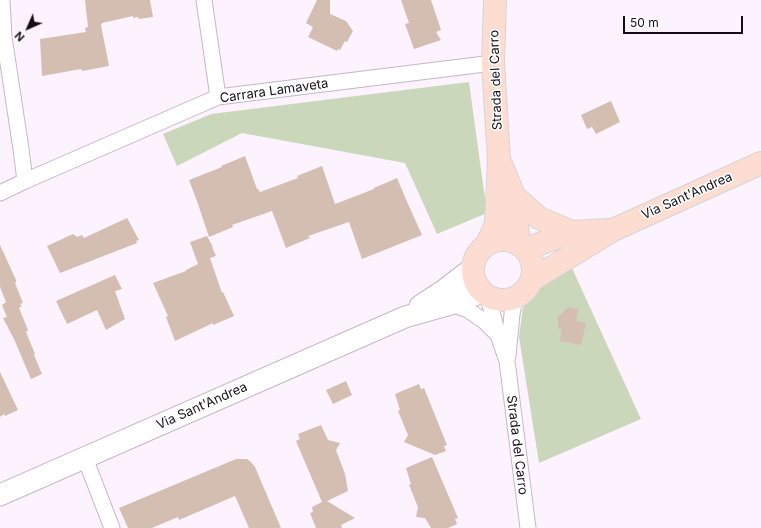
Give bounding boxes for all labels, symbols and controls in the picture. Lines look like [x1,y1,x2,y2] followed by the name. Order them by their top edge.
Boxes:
[8,8,48,48] north arrow
[625,8,745,34] scale bar
[630,15,659,30] text: 50 m
[12,29,27,44] text: N
[486,30,506,130] street label: Strada del Carro
[219,76,329,106] street label: Carrara Lamaveta
[639,169,735,223] street label: Via Sant'Andrea
[154,379,250,433] street label: Via Sant'Andrea
[503,394,531,496] street label: Strada del Carro

